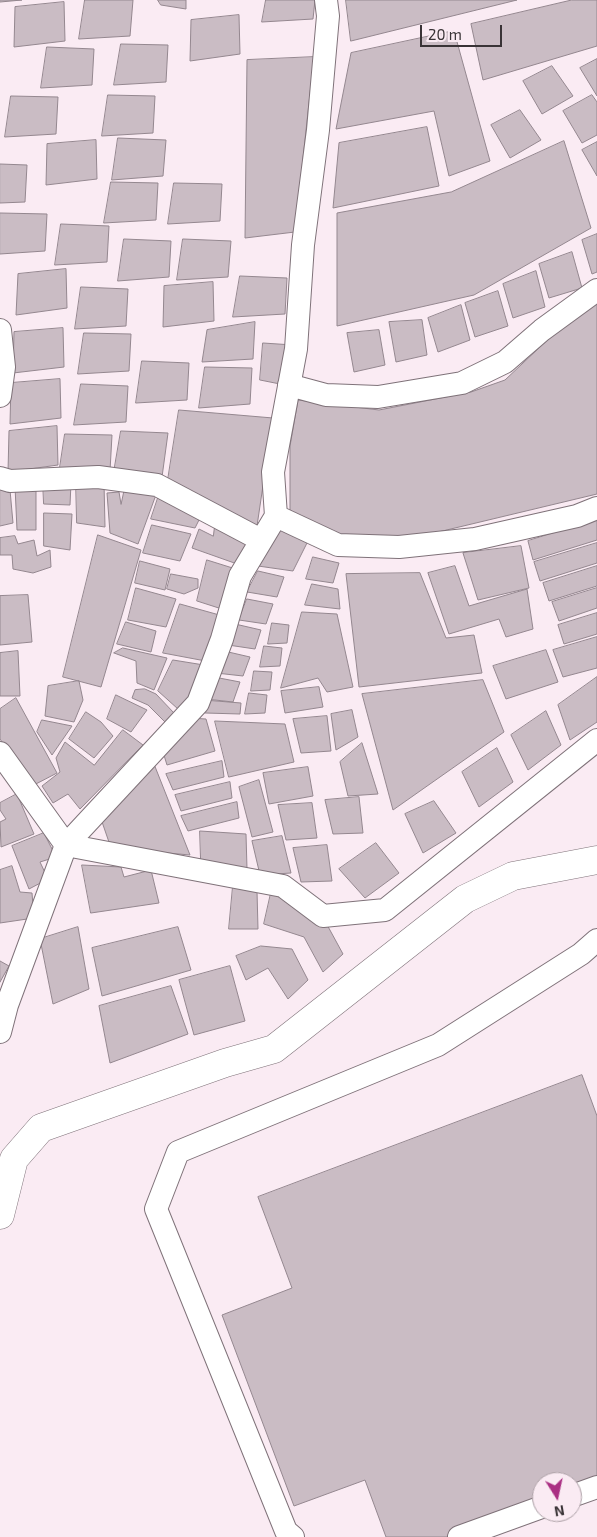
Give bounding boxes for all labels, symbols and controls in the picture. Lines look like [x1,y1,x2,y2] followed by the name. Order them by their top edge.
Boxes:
[422,15,504,47] scale bar
[428,25,462,43] text: 20 m
[532,1472,582,1522] north arrow
[553,1502,566,1521] text: N

